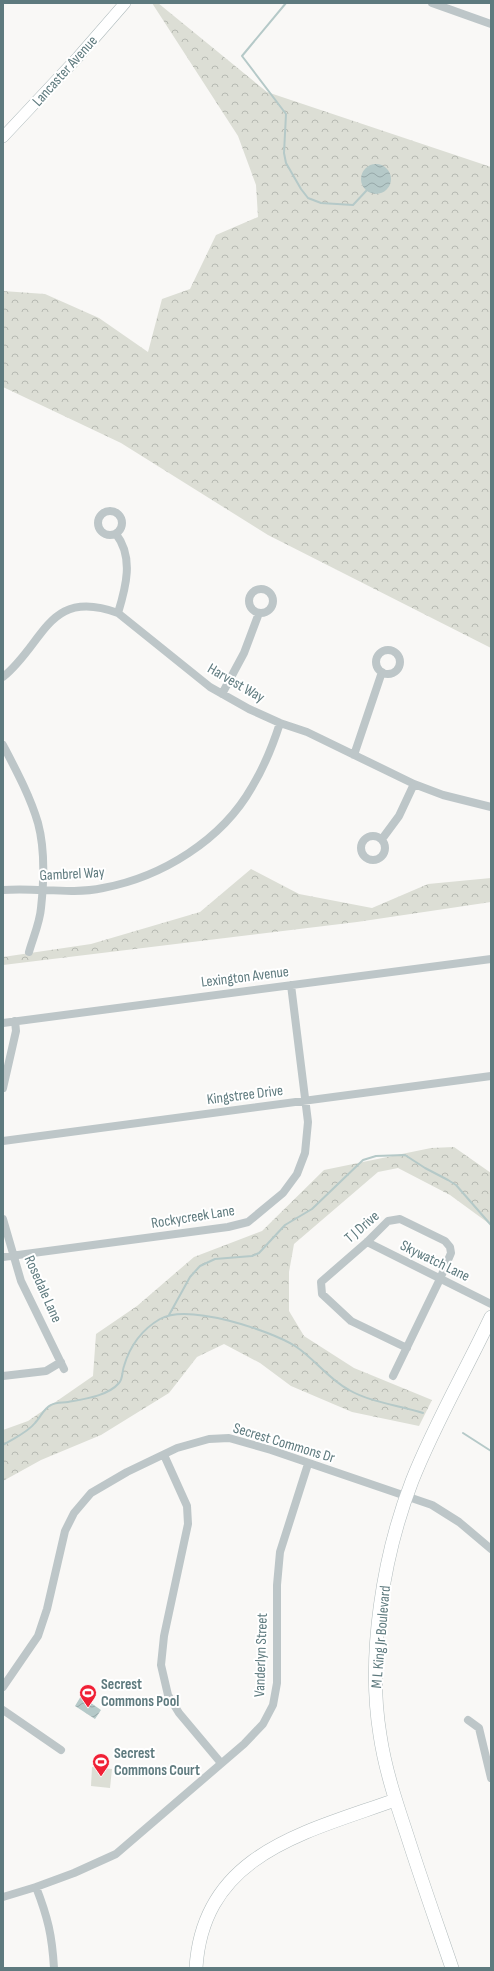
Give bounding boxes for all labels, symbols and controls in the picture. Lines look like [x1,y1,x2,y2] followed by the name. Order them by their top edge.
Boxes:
[28,32,102,110] street label: Lancaster Avenue
[204,659,268,707] street label: Harvest Way
[39,863,105,885] street label: Gambrel Way
[200,962,290,992] street label: Lexington Avenue
[206,1081,284,1109] street label: Kingstree Drive
[150,1201,236,1233] street label: Rockycreek Lane
[341,1207,383,1247] street label: T J Drive
[397,1236,473,1286] street label: Skywatch Lane
[20,1253,66,1325] street label: Rosedale Lane
[231,1418,338,1468] street label: Secrest Commons Dr
[367,1585,395,1689] street label: M L King Jr Boulevard
[250,1612,272,1697] street label: Vanderlyn Street
[101,1675,179,1711] place label: Secrest Commons Pool
[78,1683,98,1708] sports icon: Secrest Commons Pool
[114,1744,200,1780] place label: Secrest Commons Court
[91,1752,111,1777] sports icon: Secrest Commons Court

